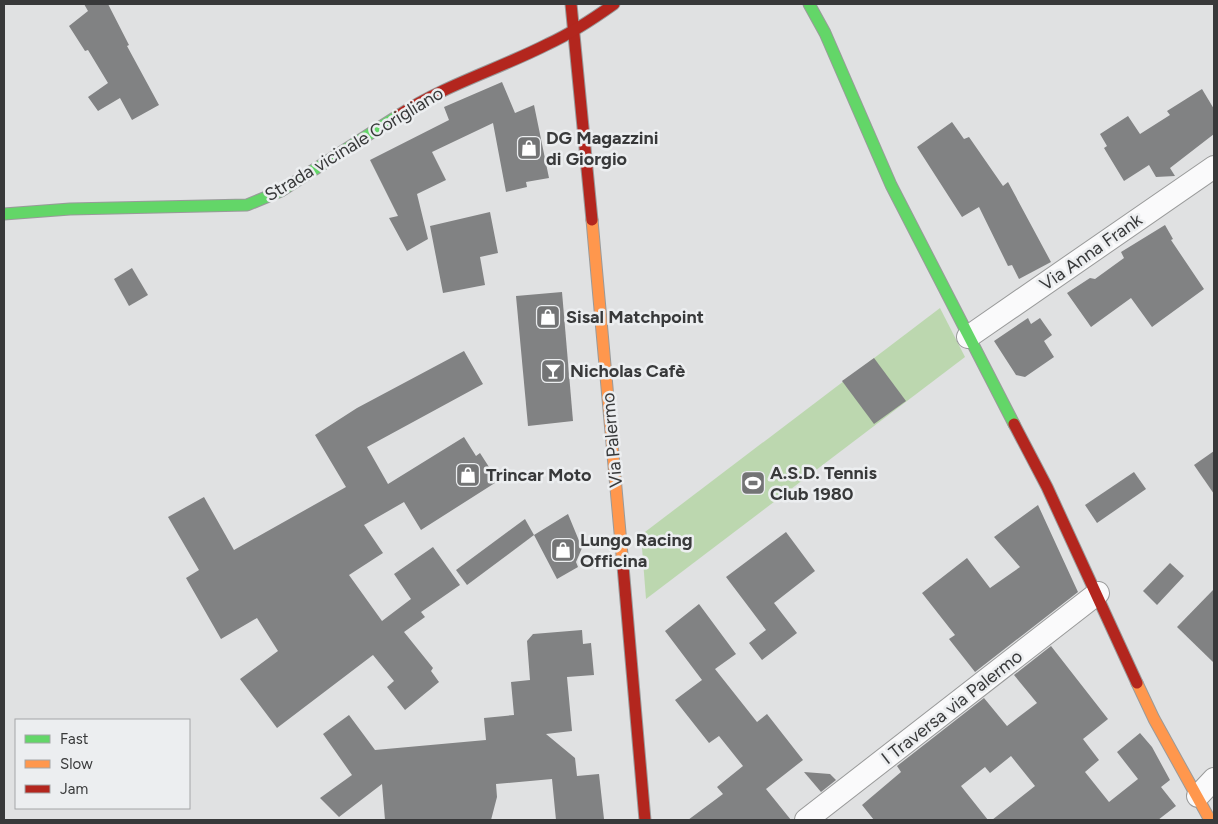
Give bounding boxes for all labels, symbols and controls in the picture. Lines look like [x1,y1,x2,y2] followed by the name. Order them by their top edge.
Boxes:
[261,82,447,206] street label: Strada vicinale Corigliano
[546,127,659,170] place label: DG Magazzini di Giorgio
[516,135,542,161] shop icon: DG Magazzini di Giorgio
[1036,208,1147,295] street label: Via Anna Frank
[535,304,561,330] shop icon: Sisal Matchpoint
[566,306,704,328] place label: Sisal Matchpoint
[540,358,566,384] bar icon: Nicholas Cafè
[570,360,685,382] place label: Nicholas Cafè
[597,392,627,488] street label: Via Palermo
[455,462,481,488] shop icon: Trincar Moto
[770,462,878,505] place label: A.S.D. Tennis Club 1980
[486,464,592,486] place label: Trincar Moto
[740,470,766,496] sports icon: A.S.D. Tennis Club 1980
[580,529,692,572] place label: Lungo Racing Officina
[550,537,576,563] shop icon: Lungo Racing Officina
[877,645,1027,769] street label: I Traversa via Palermo
[15,719,190,809] legend
[60,730,89,748] text: Fast
[60,755,93,773] text: Slow
[60,780,88,798] text: Jam

